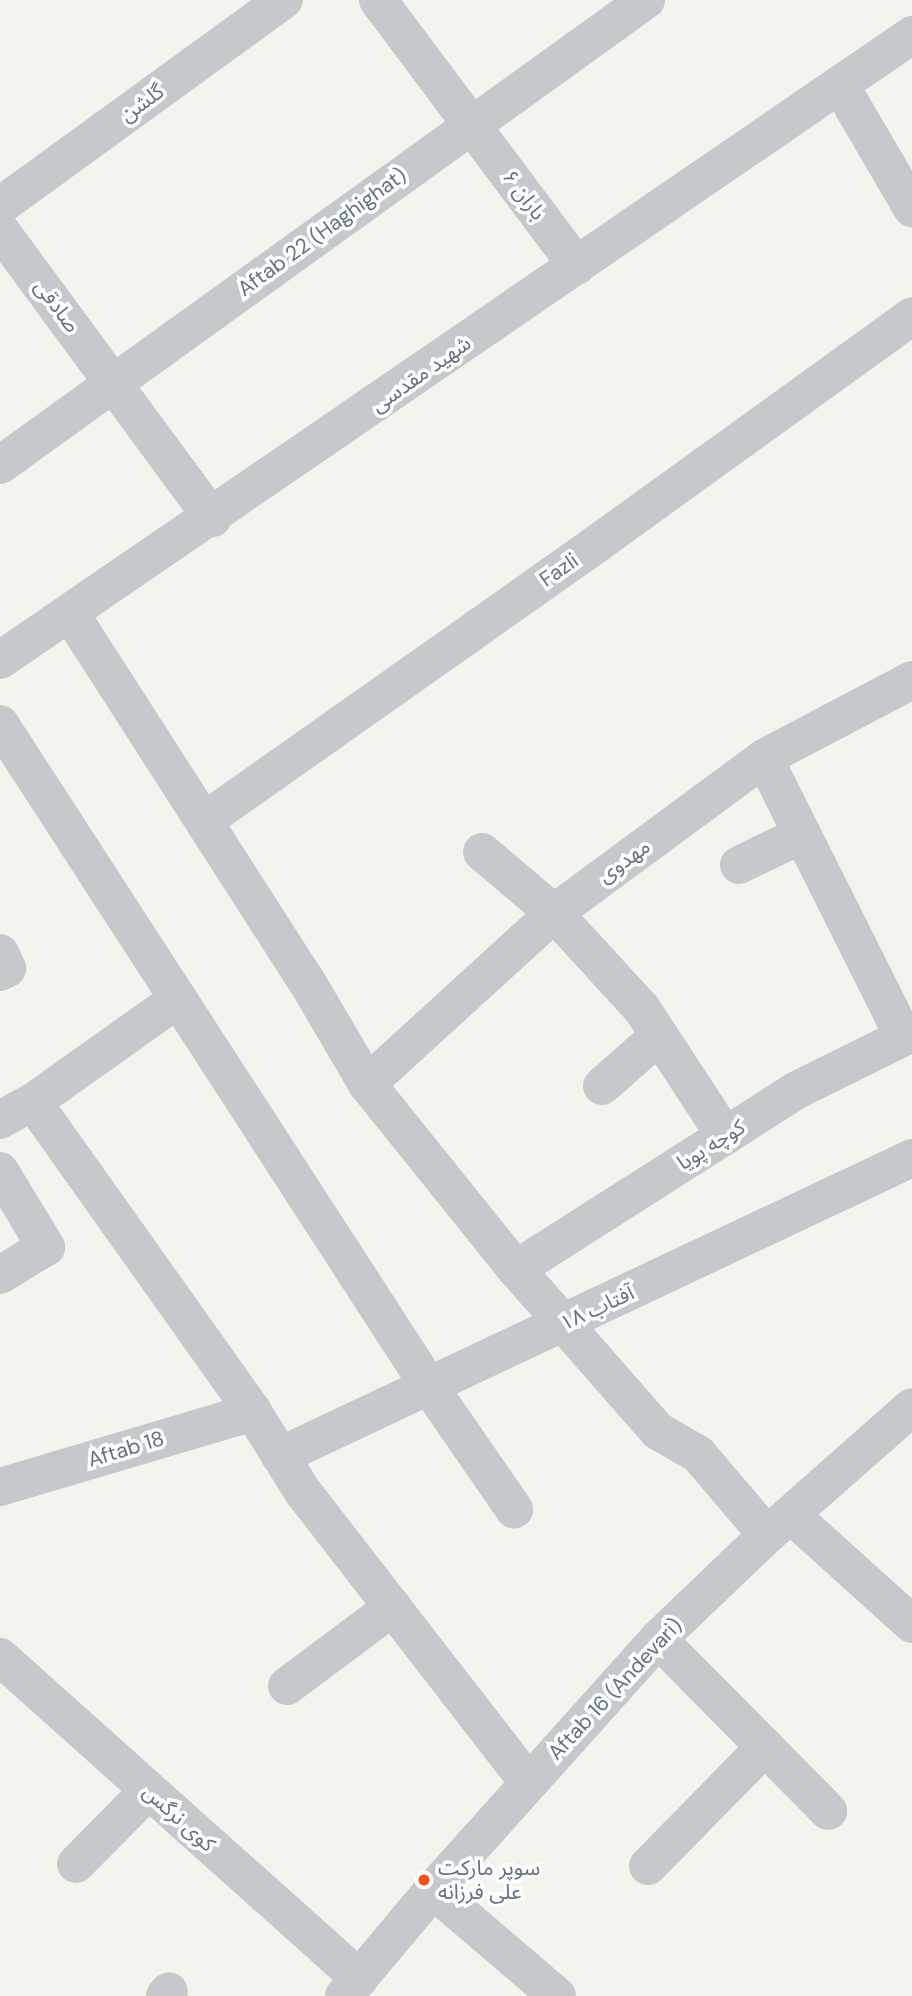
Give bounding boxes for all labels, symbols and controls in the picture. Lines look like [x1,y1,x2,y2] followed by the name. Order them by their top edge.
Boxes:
[115,79,169,127] street label: گلشن
[233,162,411,302] street label: Aftab 22 (Haghighat)
[497,165,551,225] street label: باران ۶
[29,274,85,338] street label: صادقی
[366,330,476,418] street label: شهید مقدسی
[535,548,583,592] street label: Fazli
[593,834,655,888] street label: مهدوی
[672,1114,750,1176] street label: کوچه پویا
[556,1280,638,1336] street label: آفتاب ۱۸
[85,1425,167,1473] street label: Aftab 18
[543,1613,687,1765] street label: Aftab 16 (Andevari)
[138,1779,220,1857] street label: کوی نرگس
[438,1855,540,1905] place label: سوپر مارکت علی فرزانه
[416,1872,432,1888] marker: سوپر مارکت علی فرزانه

